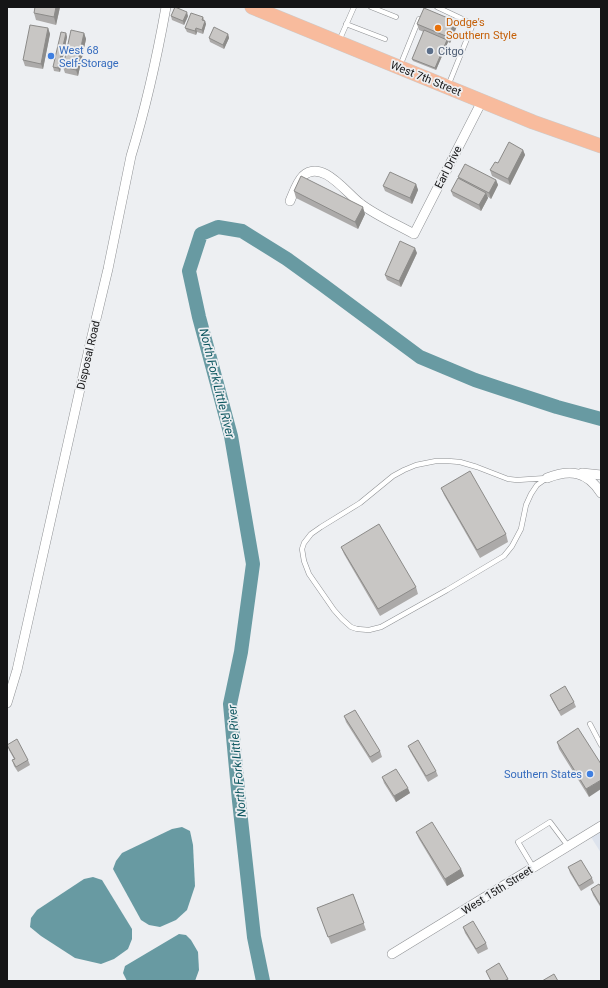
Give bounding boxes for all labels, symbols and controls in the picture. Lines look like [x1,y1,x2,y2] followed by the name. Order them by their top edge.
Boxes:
[446,16,517,42] place label: Dodge's Southern Style
[433,23,443,33] marker: Dodge's Southern Style
[59,44,119,70] place label: West 68 Self-Storage
[438,45,464,58] place label: Citgo
[425,46,435,56] marker: Citgo
[46,51,56,61] marker: West 68 Self-Storage
[389,58,463,99] street label: West 7th Street
[432,144,465,191] street label: Earl Drive
[74,319,103,391] street label: Disposal Road
[197,327,238,440] water label: North Fork Little River
[225,703,249,818] water label: North Fork Little River
[504,768,582,781] place label: Southern States
[585,769,595,779] marker: Southern States
[459,863,535,917] street label: West 15th Street

